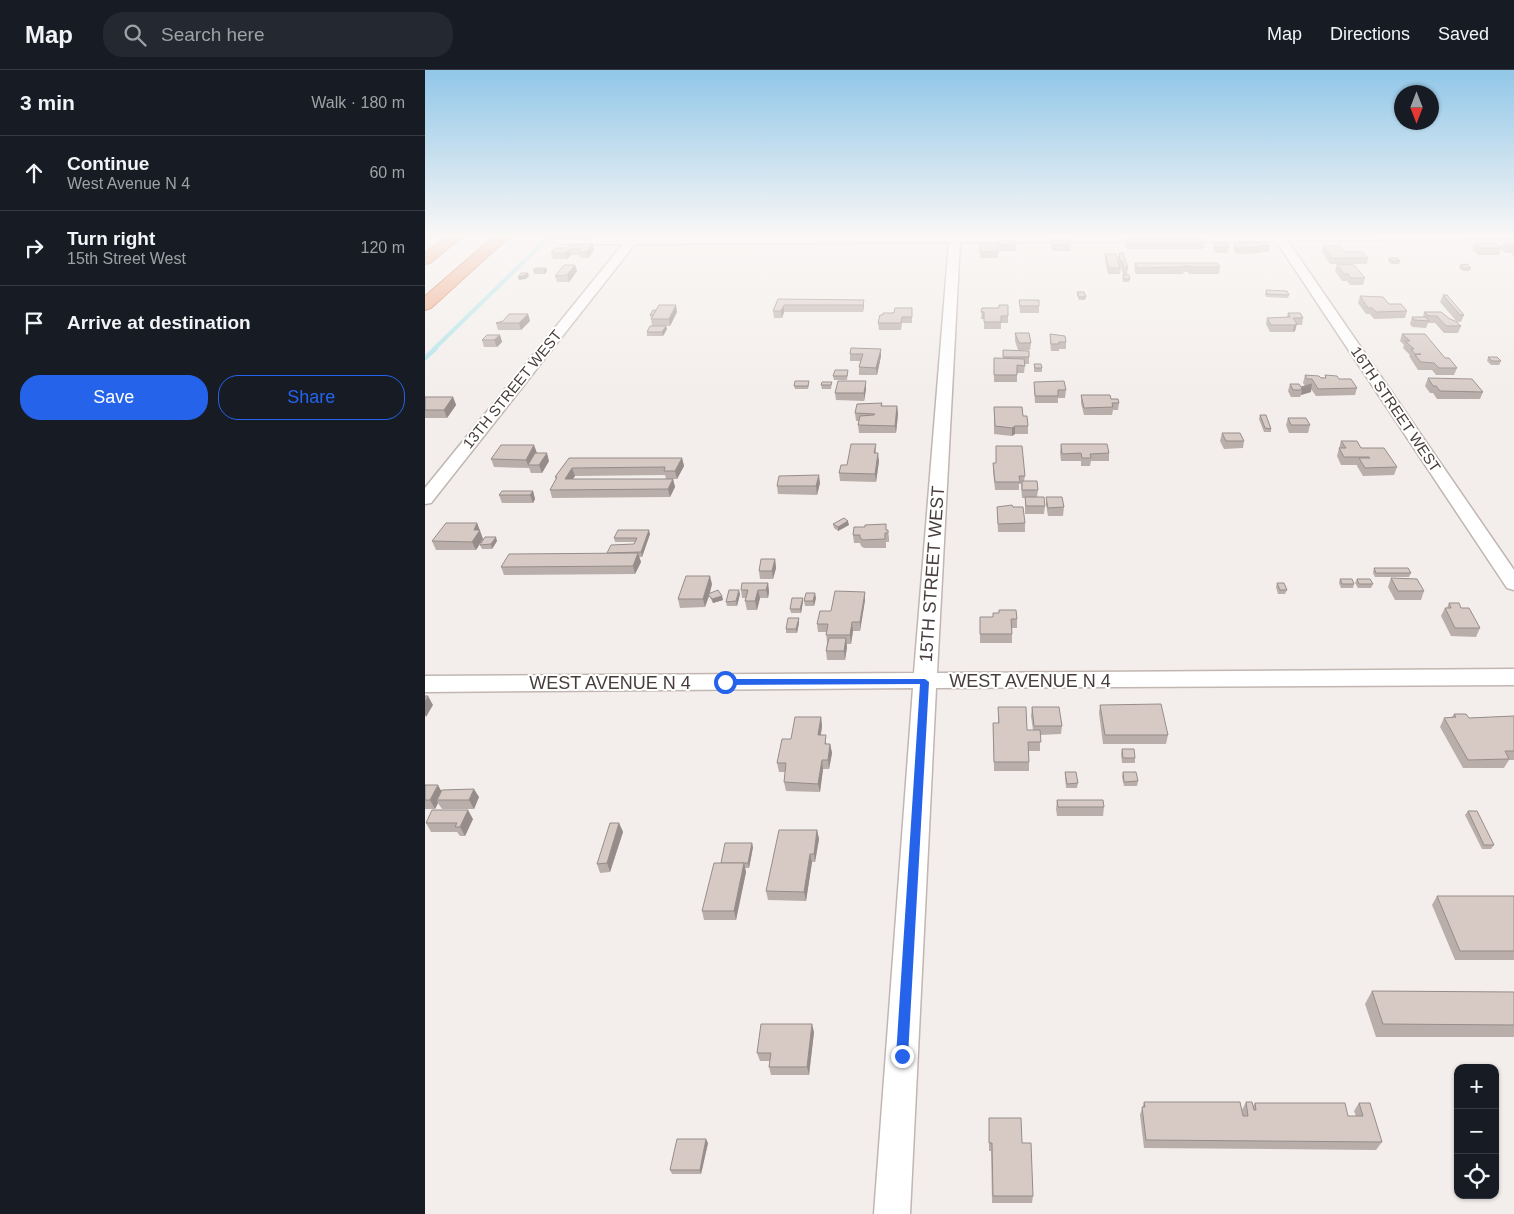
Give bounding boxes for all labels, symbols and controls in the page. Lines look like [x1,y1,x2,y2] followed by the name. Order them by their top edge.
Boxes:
[103,12,453,57] search box
[25,21,73,48] text: Map
[121,21,149,49] icon: search
[161,24,265,45] text: Search here
[1267,24,1302,44] text: Map
[1330,24,1410,44] text: Directions
[1438,24,1489,44] text: Saved
[1394,85,1439,130] north arrow
[20,91,75,114] text: 3 min
[311,94,405,111] text: Walk · 180 m
[67,153,149,174] text: Continue
[20,159,48,187] icon: ahead
[369,164,405,181] text: 60 m
[67,175,190,192] text: West Avenue N 4
[67,228,155,249] text: Turn right
[20,234,48,262] icon: right
[361,239,405,256] text: 120 m
[67,250,186,267] text: 15th Street West
[20,309,48,337] icon: arrive
[67,312,251,333] text: Arrive at destination
[459,326,565,452] street label: 13TH STREET WEST
[1348,343,1444,475] street label: 16TH STREET WEST
[20,375,208,420] button: Save
[218,375,405,420] button: Share
[916,485,948,663] street label: 15TH STREET WEST
[714,671,737,694] route start
[949,671,1111,691] street label: WEST AVENUE N 4
[529,673,691,693] street label: WEST AVENUE N 4
[891,1045,914,1068] route end
[1454,1064,1499,1199] map controls
[1454,1064,1499,1109] button: +
[1454,1109,1499,1154] button: −
[1454,1154,1499,1199] button: locate

